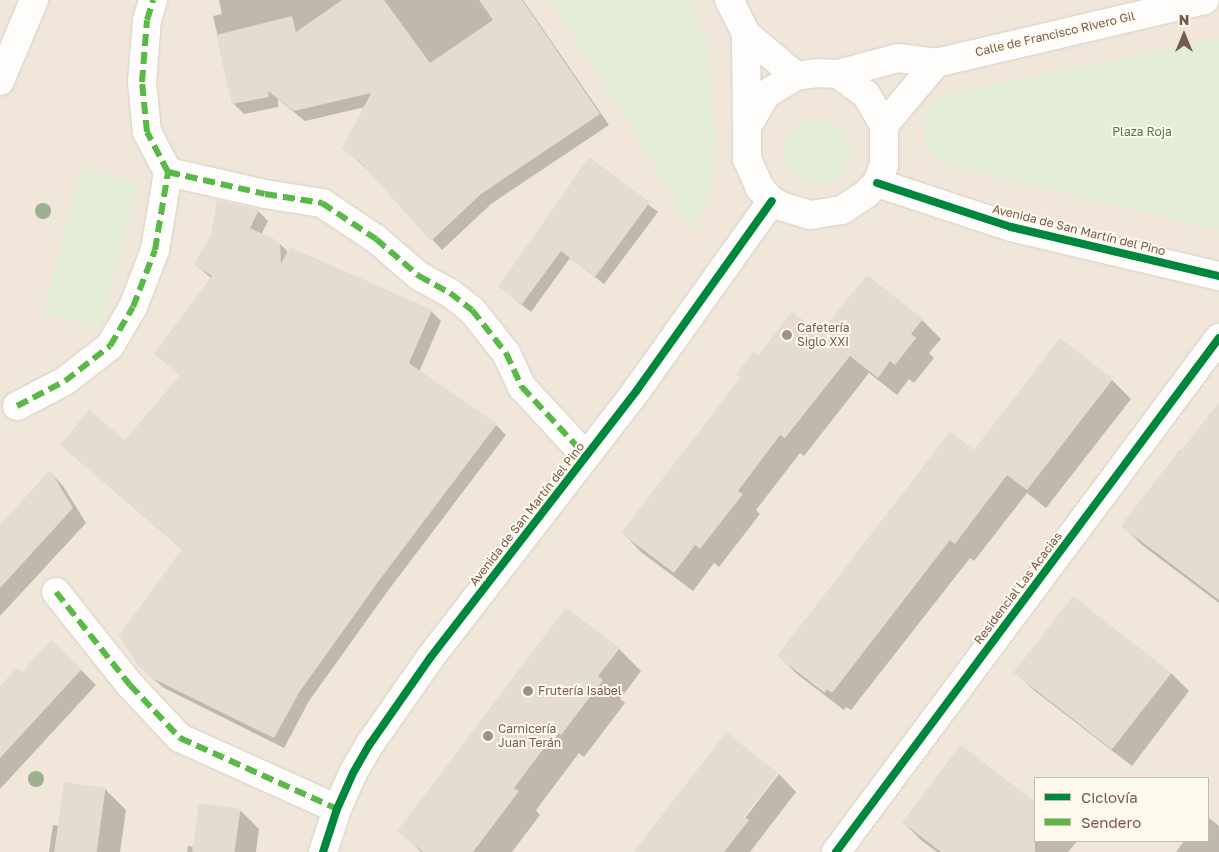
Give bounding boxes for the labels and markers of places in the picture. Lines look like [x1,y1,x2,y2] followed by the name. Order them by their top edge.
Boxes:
[797,321,850,349] place label: Cafetería Siglo XXI
[781,329,793,341] marker: Cafetería Siglo XXI
[538,684,622,698] place label: Frutería Isabel
[522,685,534,697] marker: Frutería Isabel
[498,722,561,750] place label: Carnicería Juan Terán
[482,730,494,742] marker: Carnicería Juan Terán

